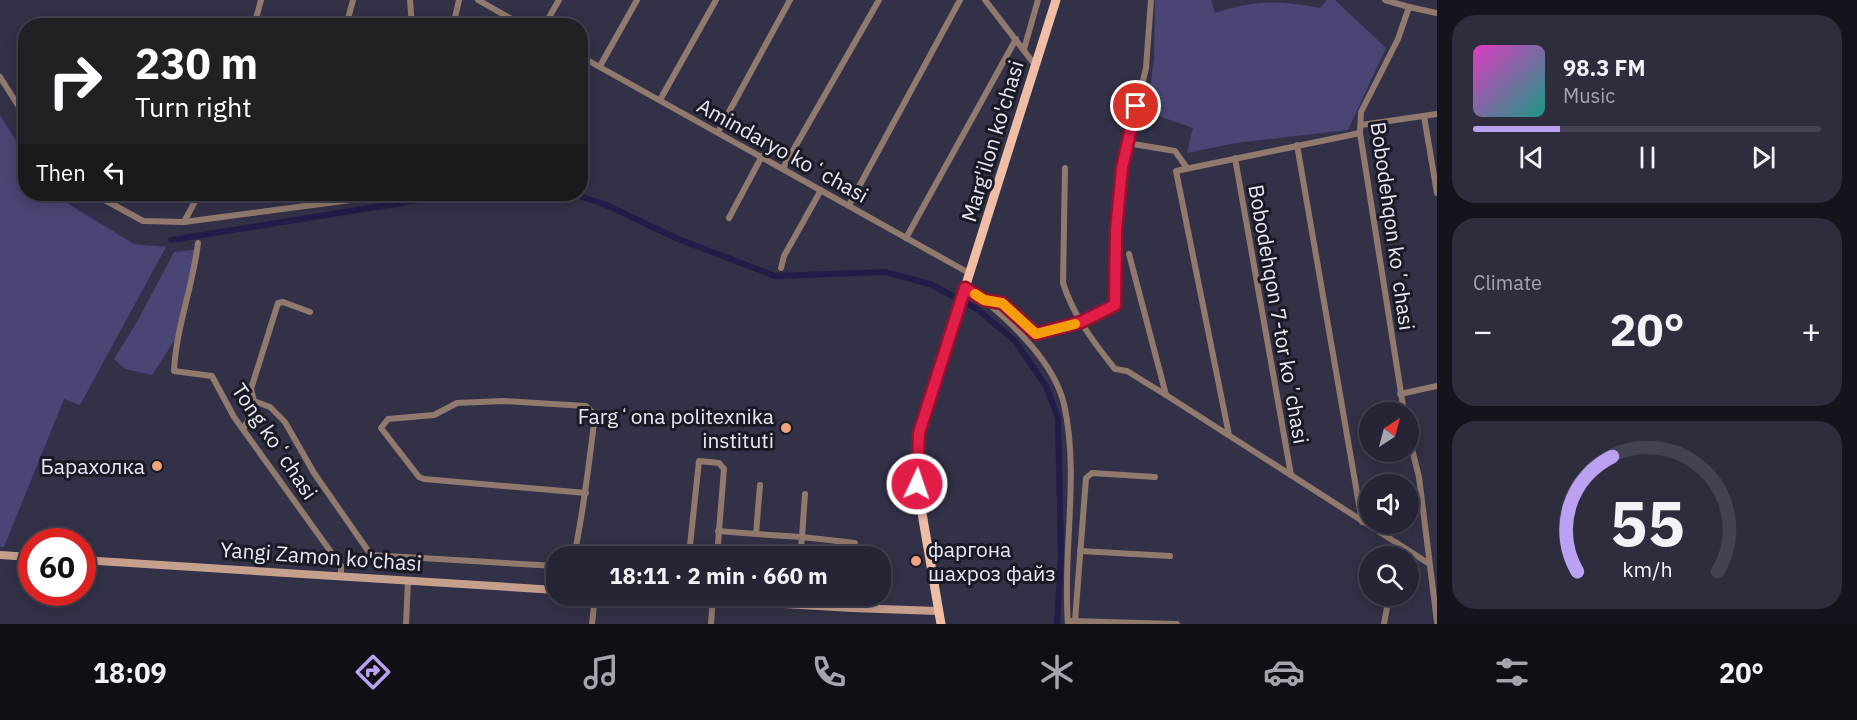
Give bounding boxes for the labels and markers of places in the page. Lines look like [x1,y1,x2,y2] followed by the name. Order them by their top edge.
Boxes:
[1110,80,1161,131] pin
[578,402,774,454] place label: Fargʻona politexnika instituti
[779,421,793,435] marker: Fargʻona politexnika instituti
[40,452,145,480] place label: Барахолка
[150,459,164,473] marker: Барахолка
[928,535,1056,587] place label: фаргона шахроз файз
[909,554,923,568] marker: фаргона шахроз файз

